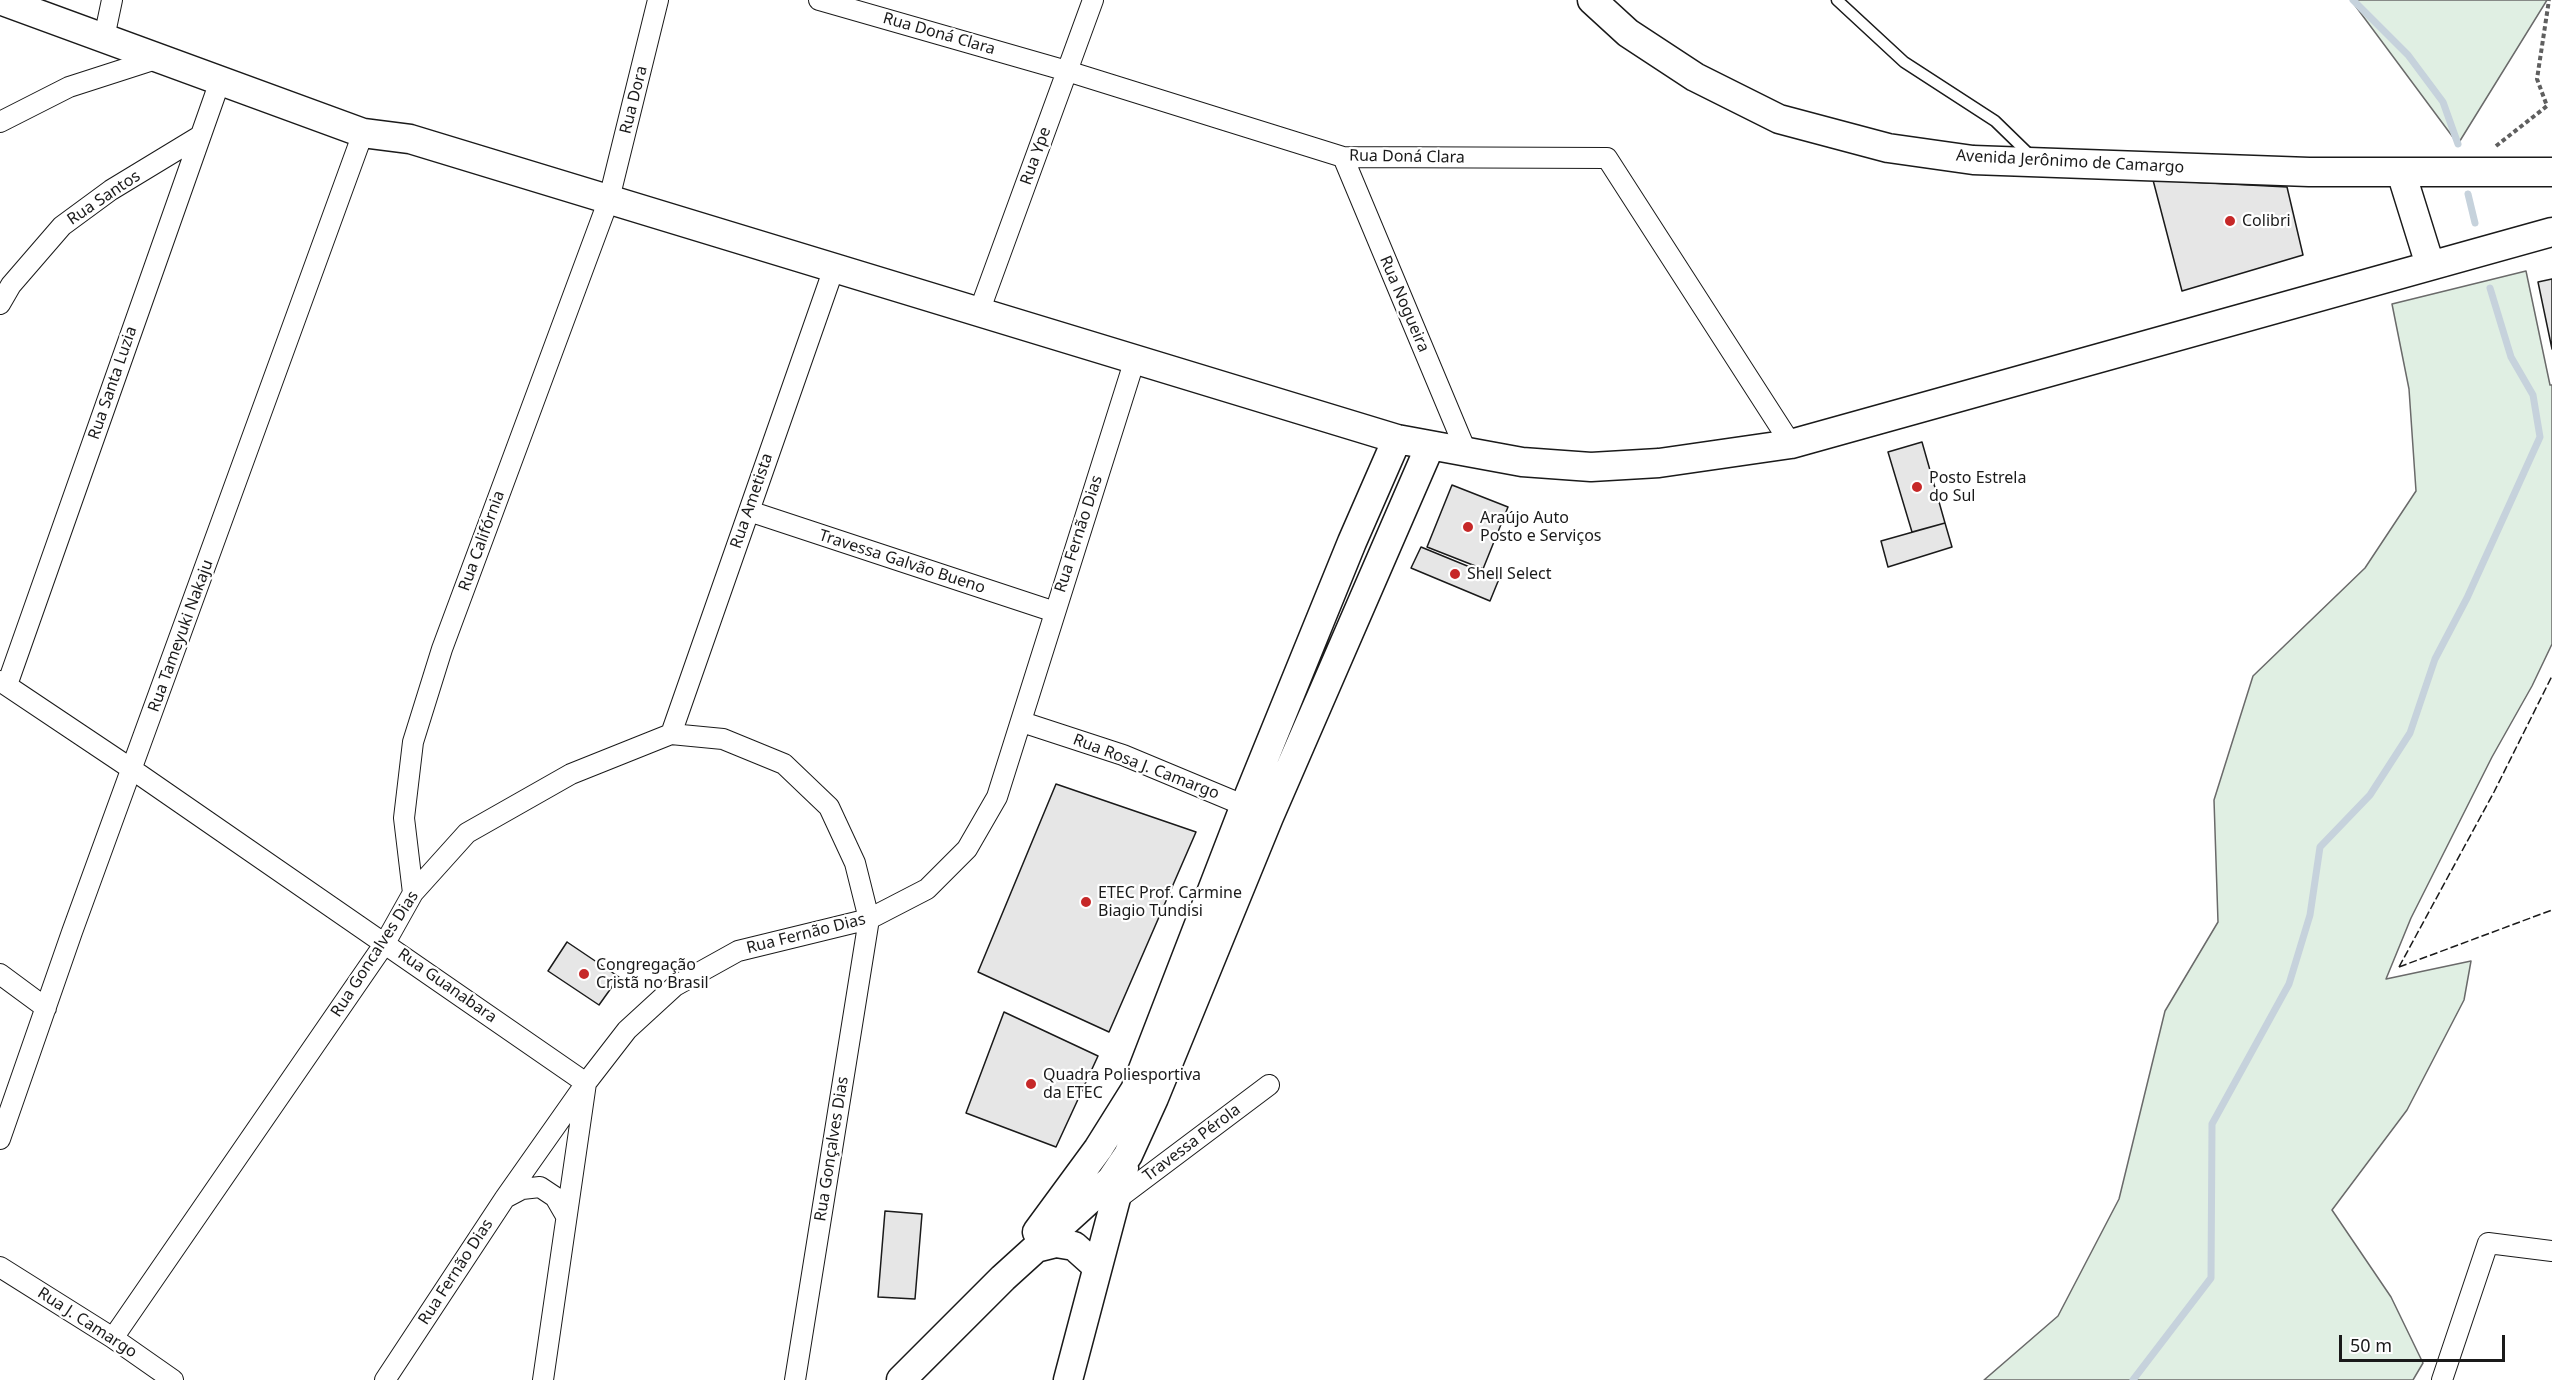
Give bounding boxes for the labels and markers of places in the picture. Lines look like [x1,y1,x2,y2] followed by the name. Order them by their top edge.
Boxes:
[2242,211,2291,231] place label: Colibri
[2223,214,2237,228] marker: Colibri
[1929,468,2026,506] place label: Posto Estrela do Sul
[1910,480,1924,494] marker: Posto Estrela do Sul
[1480,508,1602,546] place label: Araújo Auto Posto e Serviços
[1461,520,1475,534] marker: Araújo Auto Posto e Serviços
[1467,564,1552,584] place label: Shell Select
[1448,567,1462,581] marker: Shell Select
[1098,883,1242,921] place label: ETEC Prof. Carmine Biagio Tundisi
[1079,895,1093,909] marker: ETEC Prof. Carmine Biagio Tundisi
[596,955,709,993] place label: Congregação Cristã no Brasil
[577,967,591,981] marker: Congregação Cristã no Brasil
[1043,1065,1201,1103] place label: Quadra Poliesportiva da ETEC
[1024,1077,1038,1091] marker: Quadra Poliesportiva da ETEC

